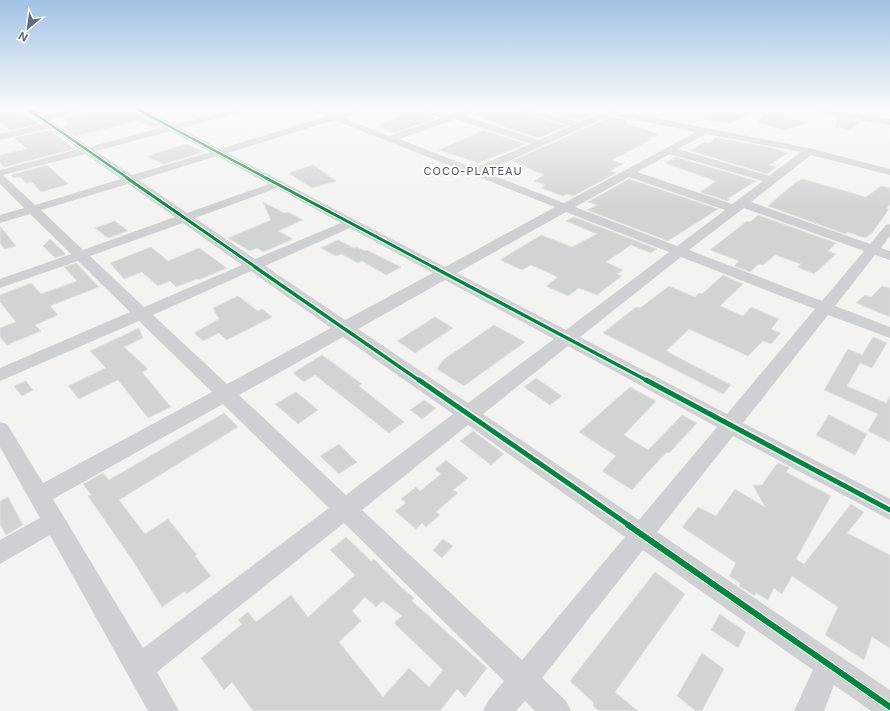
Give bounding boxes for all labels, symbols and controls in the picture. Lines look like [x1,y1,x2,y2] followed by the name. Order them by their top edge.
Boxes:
[8,8,48,48] north arrow
[16,29,30,45] text: N
[423,164,523,178] district label: COCO-PLATEAU

